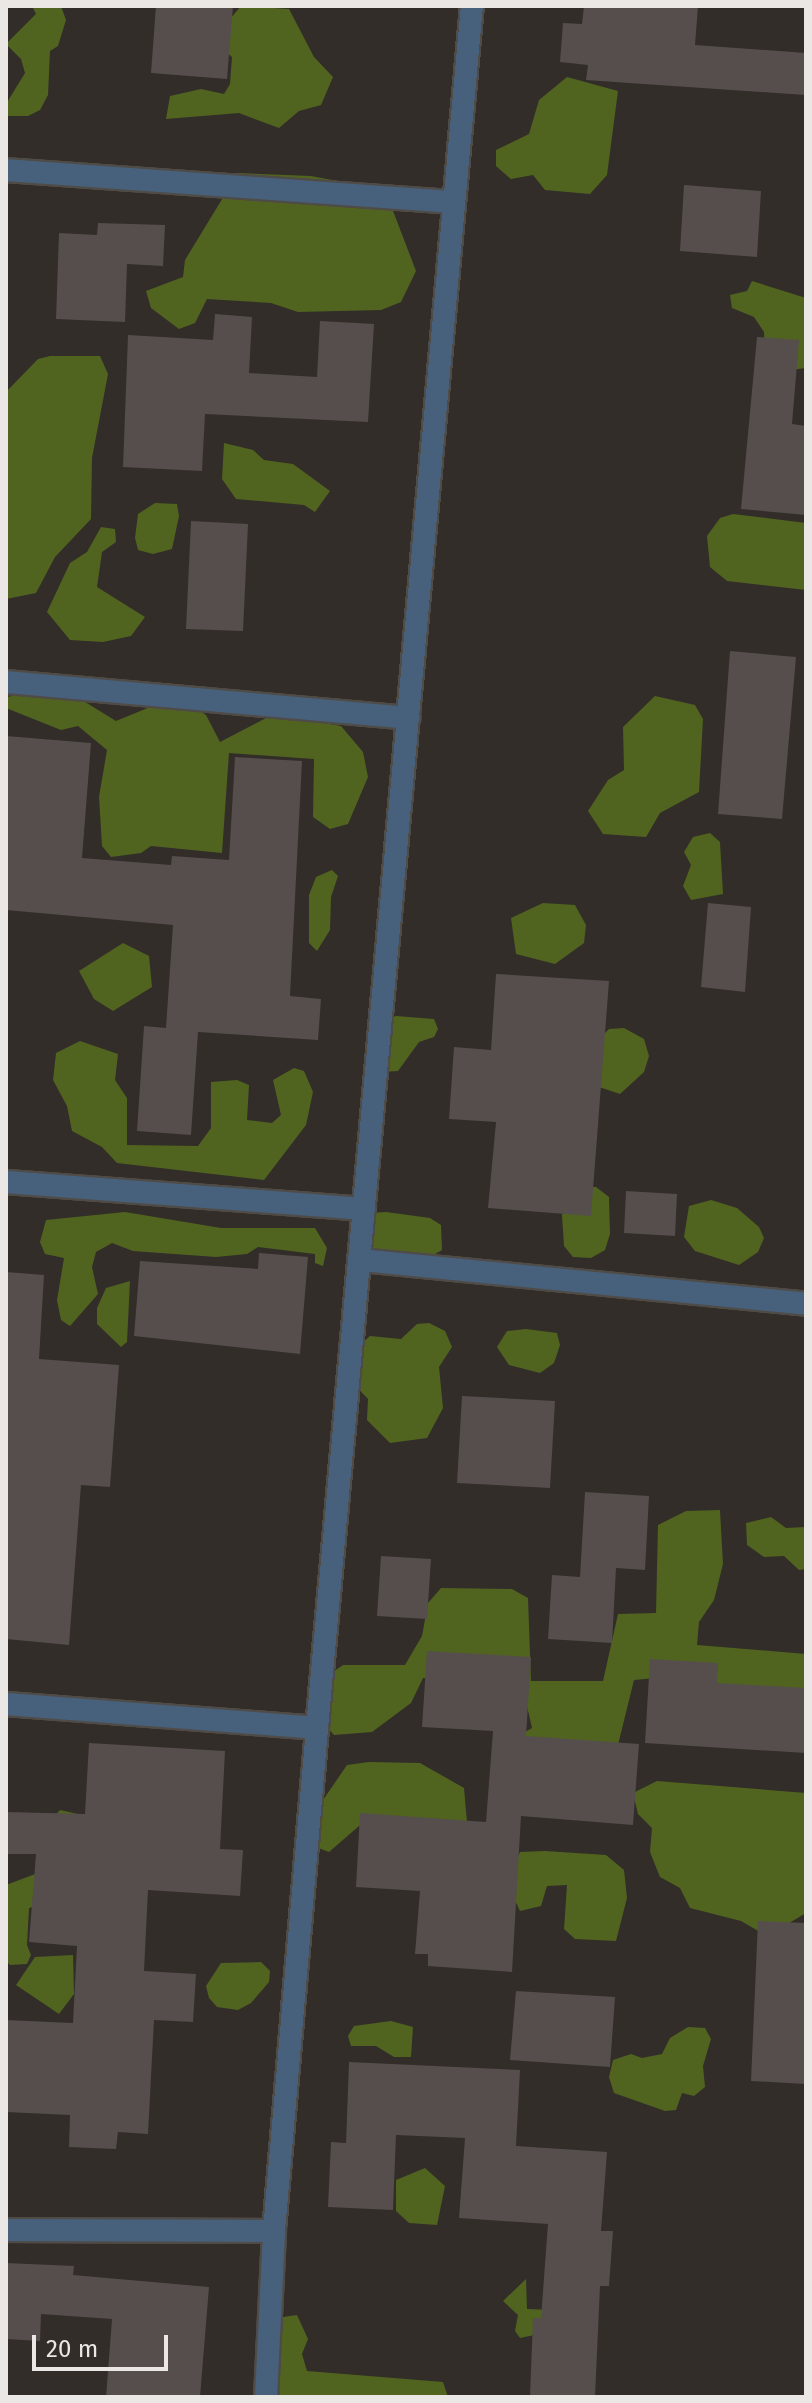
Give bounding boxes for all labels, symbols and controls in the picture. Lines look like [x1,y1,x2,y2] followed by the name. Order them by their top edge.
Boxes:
[36,2319,172,2369] scale bar
[46,2335,98,2363] text: 20 m

